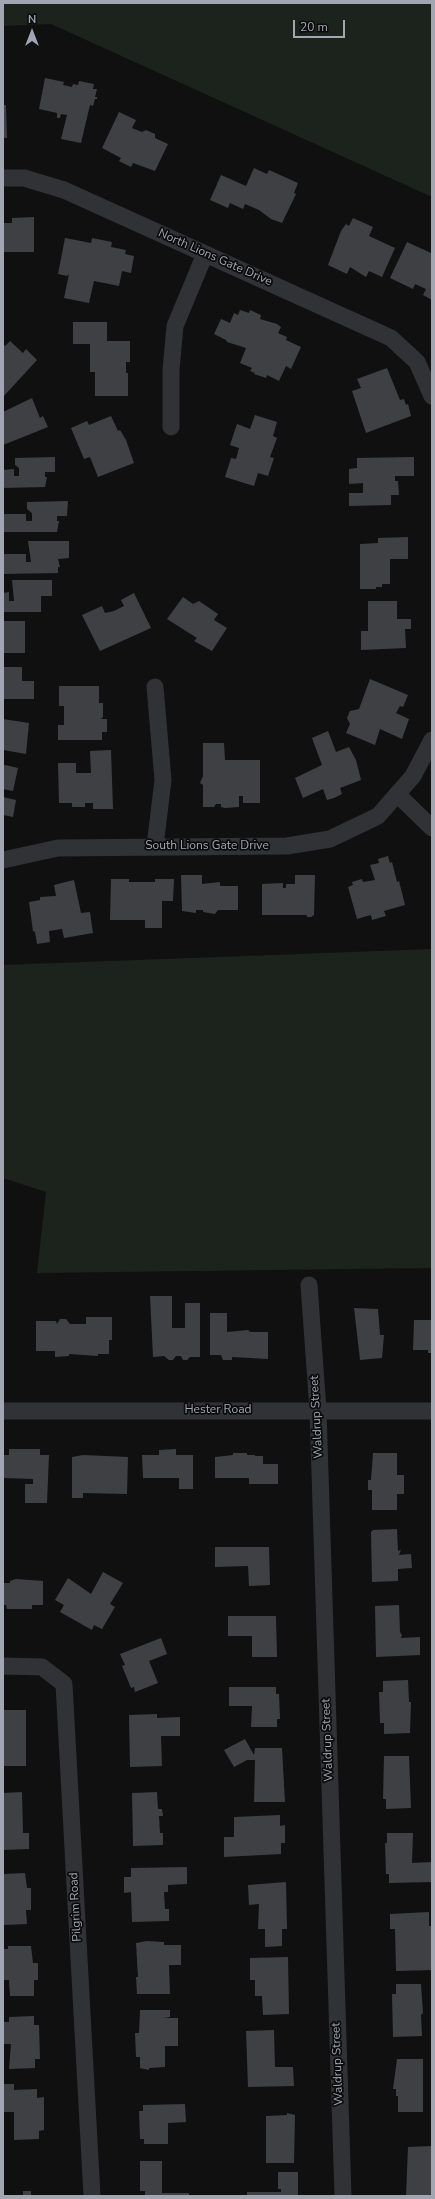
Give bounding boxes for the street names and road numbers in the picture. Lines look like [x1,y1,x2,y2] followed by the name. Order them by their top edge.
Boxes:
[156,226,274,290] street label: North Lions Gate Drive
[145,839,269,853] street label: South Lions Gate Drive
[308,1375,326,1459] street label: Waldrup Street
[184,1403,252,1417] street label: Hester Road
[319,1698,337,1782] street label: Waldrup Street
[67,1872,85,1942] street label: Pilgrim Road
[329,2022,347,2106] street label: Waldrup Street

